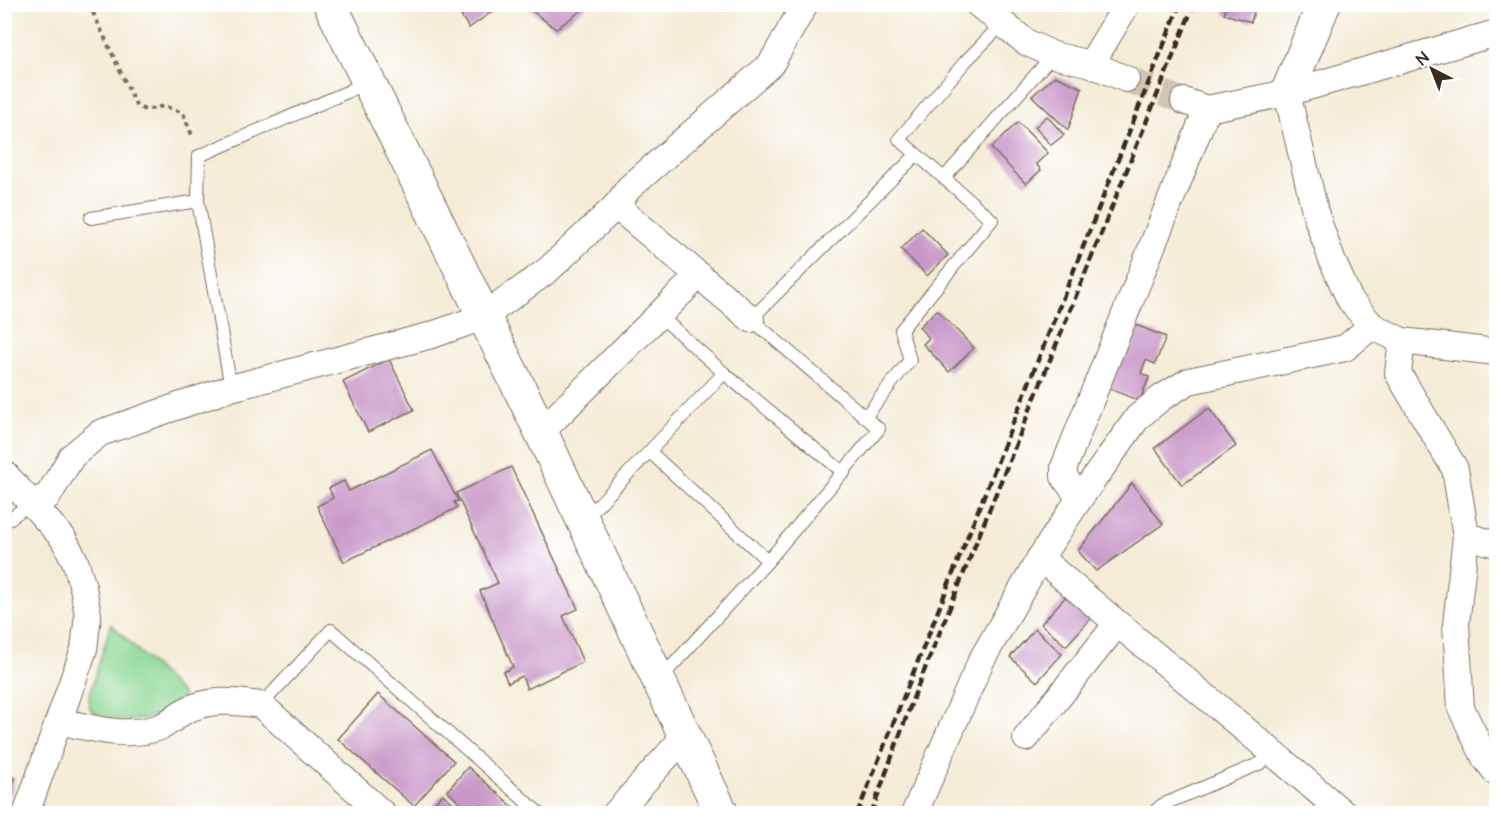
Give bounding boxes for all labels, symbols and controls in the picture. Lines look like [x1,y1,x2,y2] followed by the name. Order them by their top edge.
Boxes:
[1402,39,1462,99] north arrow
[1412,47,1434,70] text: N

